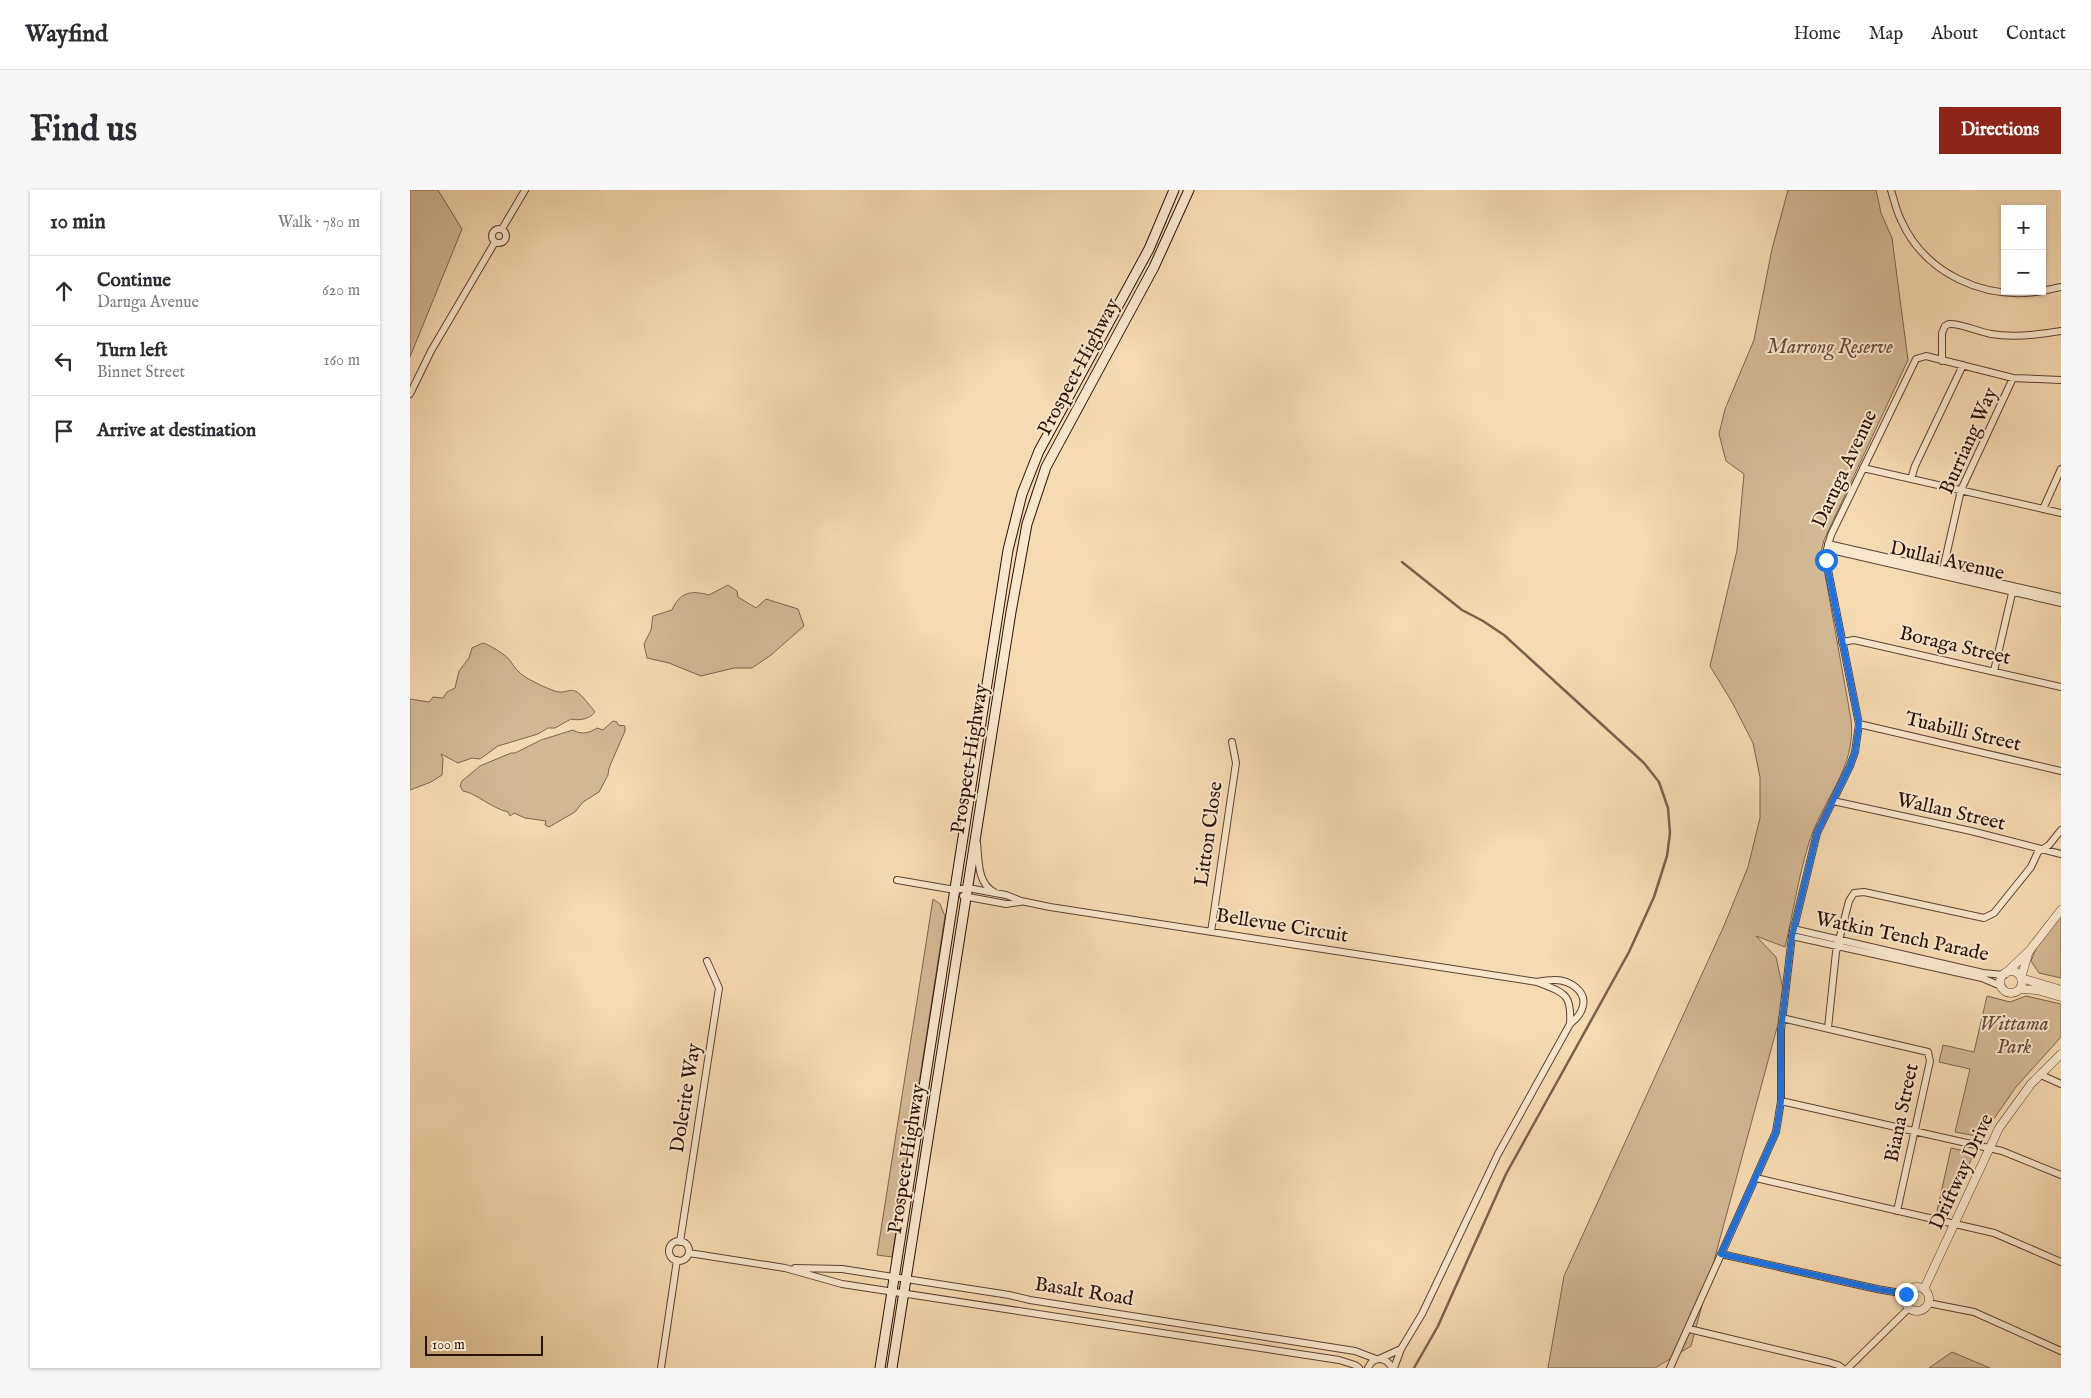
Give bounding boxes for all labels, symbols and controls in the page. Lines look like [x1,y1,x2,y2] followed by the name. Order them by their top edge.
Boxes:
[25,19,108,50] text: Wayfind
[1794,23,1841,46] text: Home
[1869,23,1903,46] text: Map
[1931,23,1978,46] text: About
[2006,23,2066,46] text: Contact
[1939,107,2061,154] button: Directions
[30,108,137,153] text: Find us
[2001,205,2046,295] map controls
[2001,205,2046,250] button: +
[50,209,106,236] text: 10 min
[278,213,360,233] text: Walk · 780 m
[2001,250,2046,295] button: −
[97,269,171,293] text: Continue
[50,277,78,305] icon: ahead
[322,281,360,301] text: 620 m
[97,293,199,313] text: Daruga Avenue
[1032,294,1126,440] street label: Prospect Highway
[1767,335,1893,361] park label: Marrong Reserve
[97,339,168,363] text: Turn left
[50,347,78,375] icon: left
[324,351,360,371] text: 160 m
[97,363,185,383] text: Binnet Street
[1934,384,2004,498] street label: Burriang Way
[1807,406,1883,532] street label: Daruga Avenue
[50,417,78,445] icon: arrive
[97,419,256,443] text: Arrive at destination
[1887,536,2007,586] street label: Dullai Avenue
[1815,549,1838,572] route start
[1897,621,2013,671] street label: Boraga Street
[946,682,994,836] street label: Prospect Highway
[1903,707,2024,757] street label: Tuabilli Street
[1189,780,1229,888] street label: Litton Close
[1894,787,2008,837] street label: Wallan Street
[1214,903,1350,949] street label: Bellevue Circuit
[1813,906,1991,968] street label: Watkin Tench Parade
[1979,1012,2049,1060] park label: Wittama Park
[665,1041,707,1155] street label: Dolerite Way
[1879,1061,1925,1165] street label: Biana Street
[883,1082,931,1236] street label: Prospect Highway
[1924,1110,2000,1234] street label: Driftway Drive
[1033,1272,1135,1312] street label: Basalt Road
[1895,1283,1918,1306] route end
[425,1333,542,1356] scale bar
[432,1336,465,1354] text: 100 m

